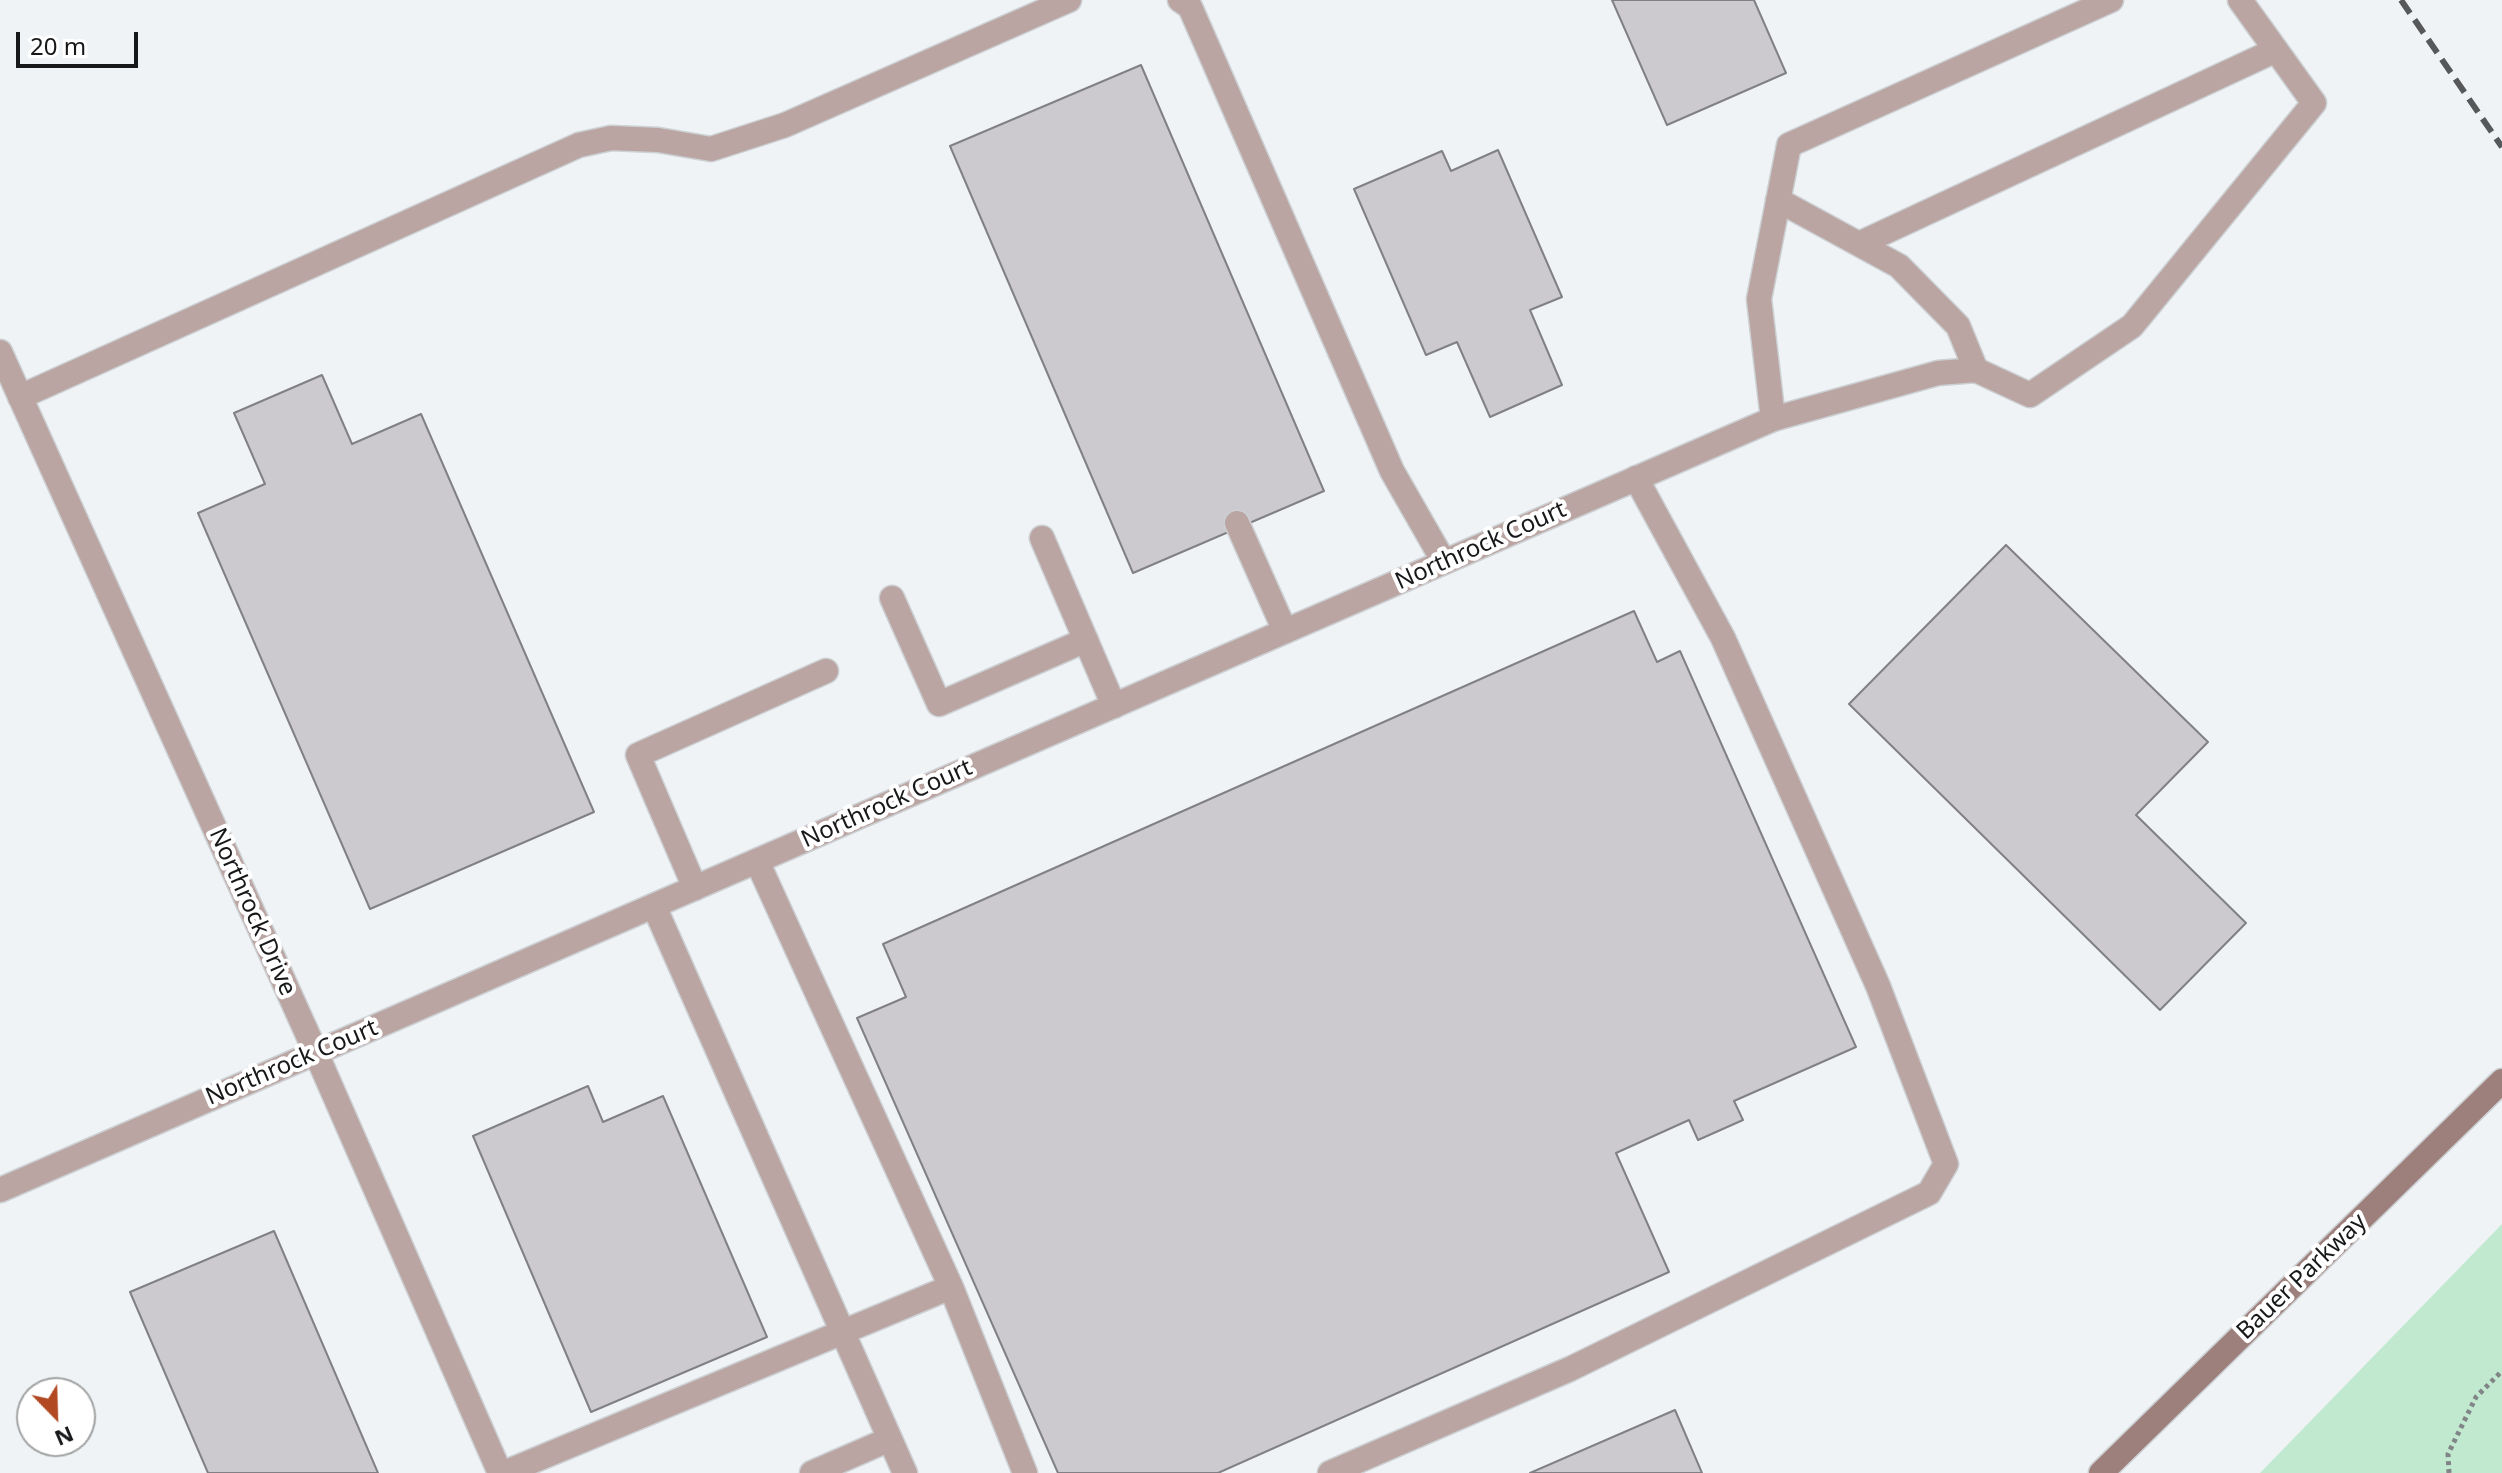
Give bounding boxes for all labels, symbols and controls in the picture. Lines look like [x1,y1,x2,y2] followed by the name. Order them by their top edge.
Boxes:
[20,16,142,66] scale bar
[30,29,86,62] text: 20 m
[1391,495,1571,597] street label: Northrock Court
[797,753,977,855] street label: Northrock Court
[202,824,302,1000] street label: Northrock Drive
[202,1014,382,1112] street label: Northrock Court
[2231,1208,2373,1346] street label: Bauer Parkway
[16,1377,96,1457] north arrow
[51,1420,79,1455] text: N

